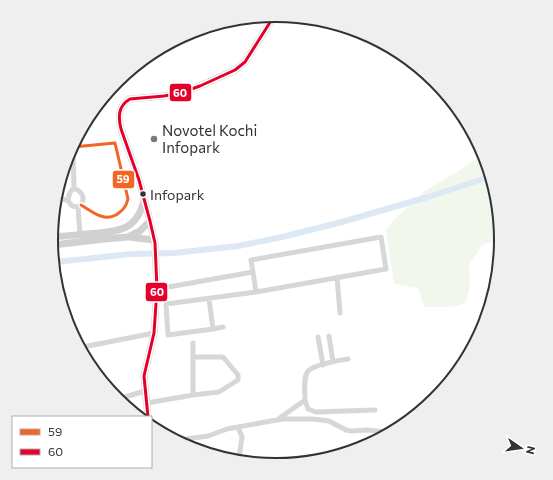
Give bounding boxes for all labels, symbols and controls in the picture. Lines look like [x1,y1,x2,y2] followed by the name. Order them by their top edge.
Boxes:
[169,83,192,102] line badge: 60
[173,86,187,99] text: 60
[162,121,257,156] place label: Novotel Kochi Infopark
[149,134,159,144] marker: Novotel Kochi Infopark
[112,170,135,189] line badge: 59
[116,172,130,185] text: 59
[150,186,205,203] place label: Infopark
[138,189,148,199] marker: Infopark
[145,282,168,302] line badge: 60
[150,285,164,298] text: 60
[12,416,152,468] legend
[48,424,62,438] text: 59
[501,428,541,468] north arrow
[48,444,63,458] text: 60
[524,445,538,456] text: N

